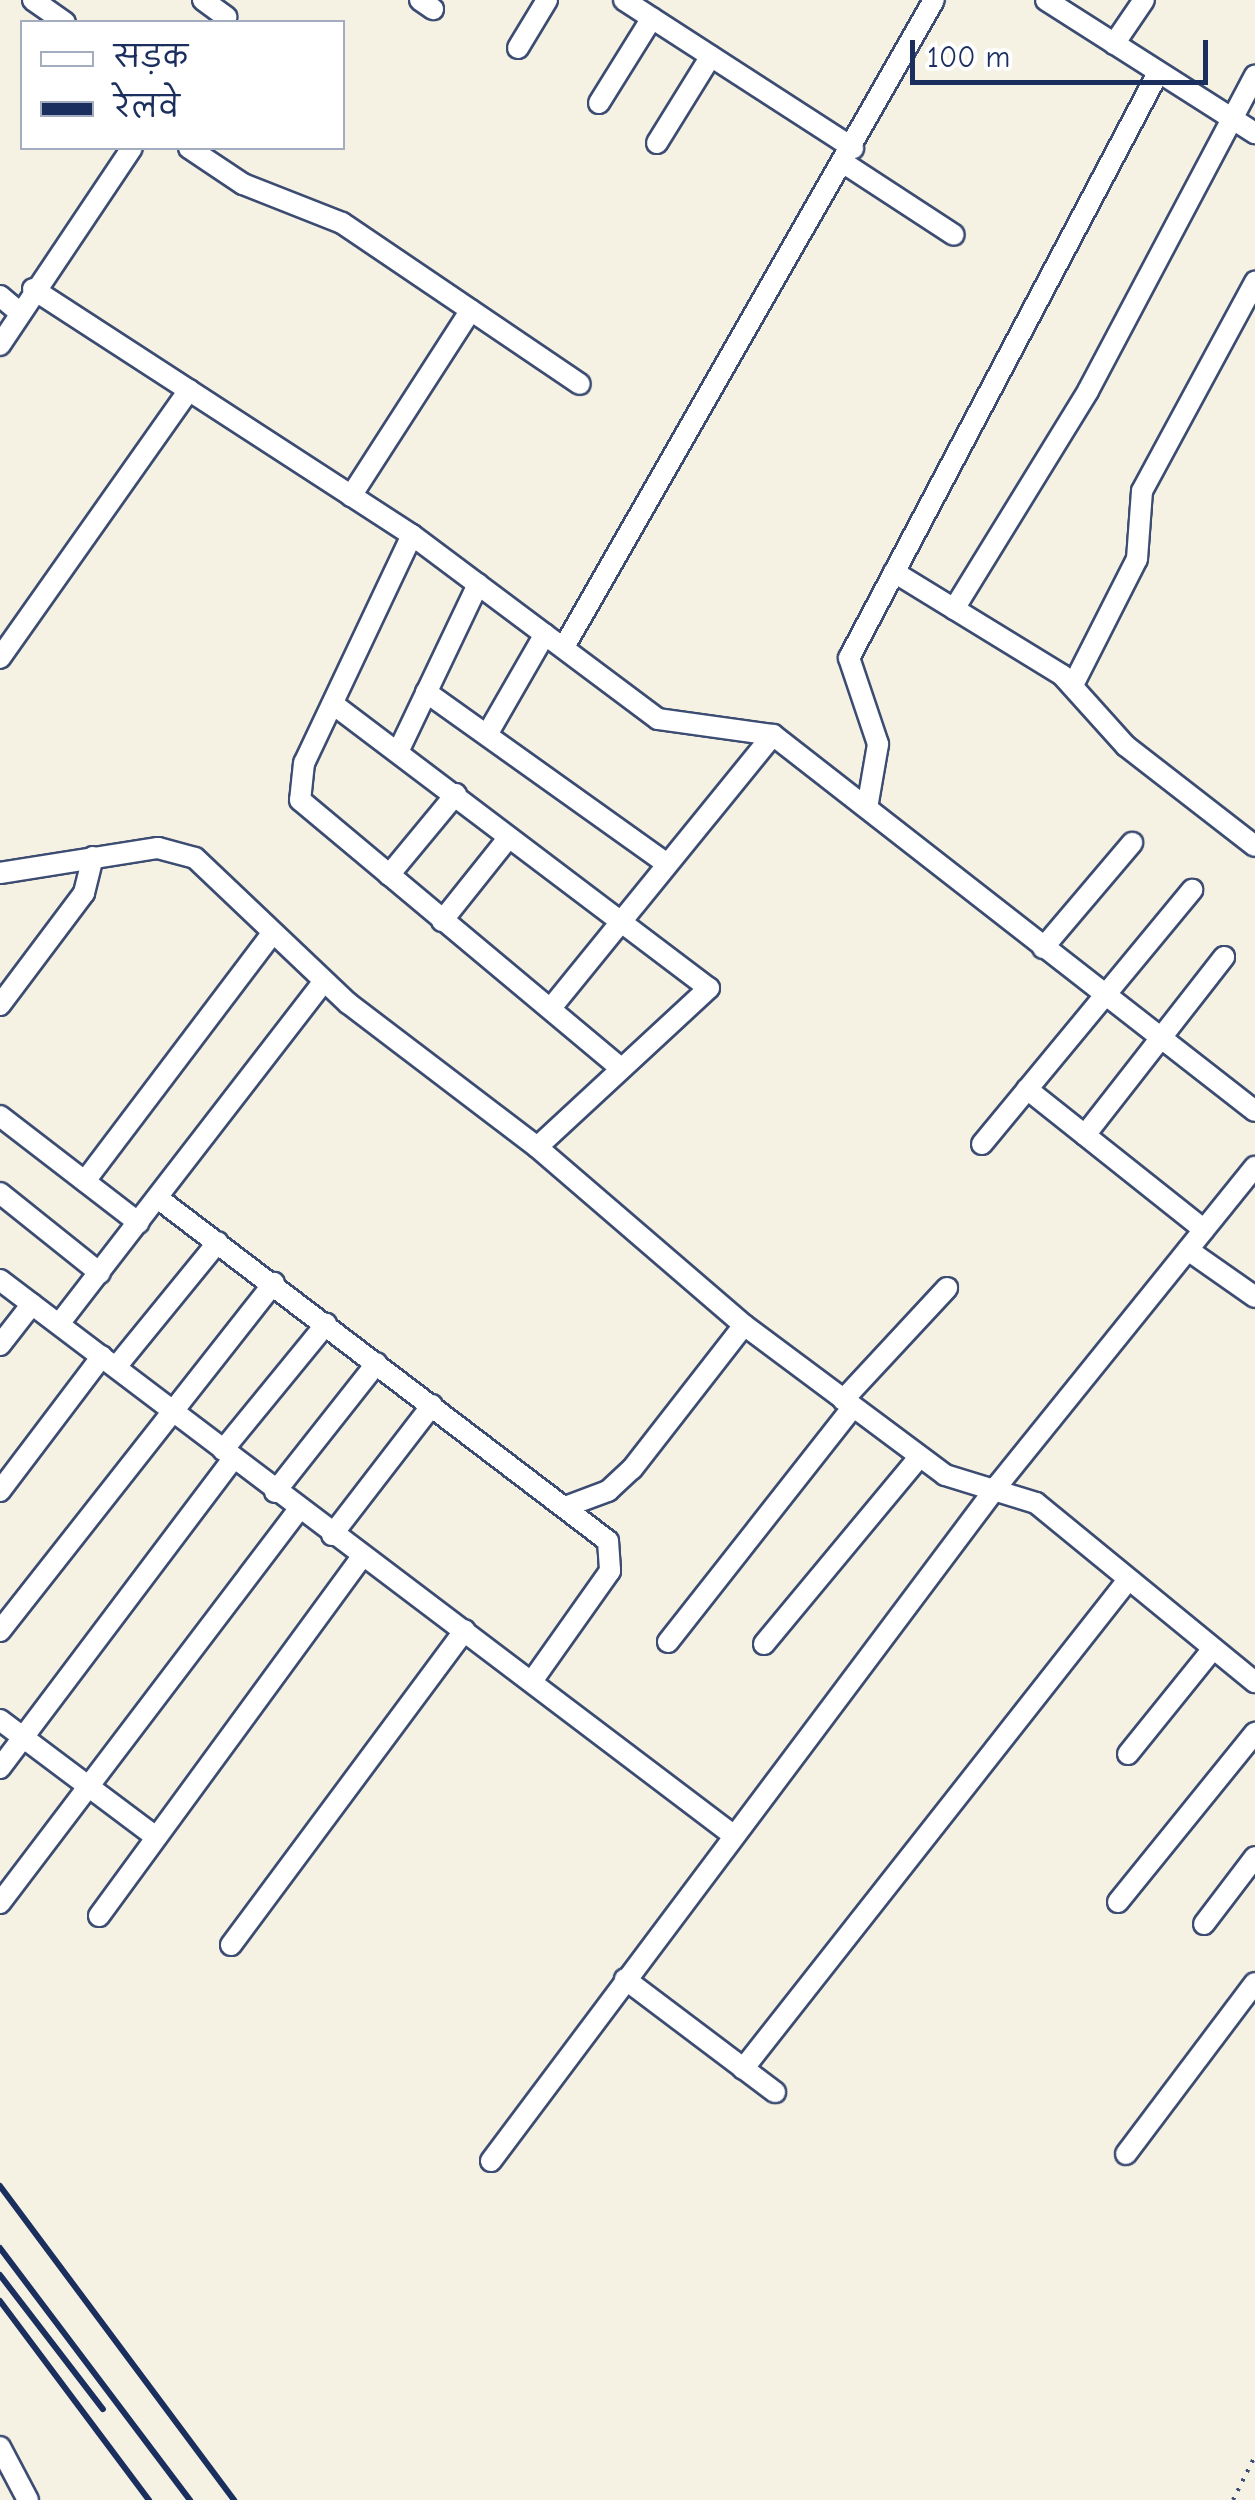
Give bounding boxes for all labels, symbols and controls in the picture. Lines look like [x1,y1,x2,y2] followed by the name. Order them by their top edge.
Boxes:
[20,20,345,150] legend
[915,20,1212,82] scale bar
[114,40,188,75] text: सड़क
[927,40,1010,75] text: 100 m
[114,90,180,125] text: रेलवे

